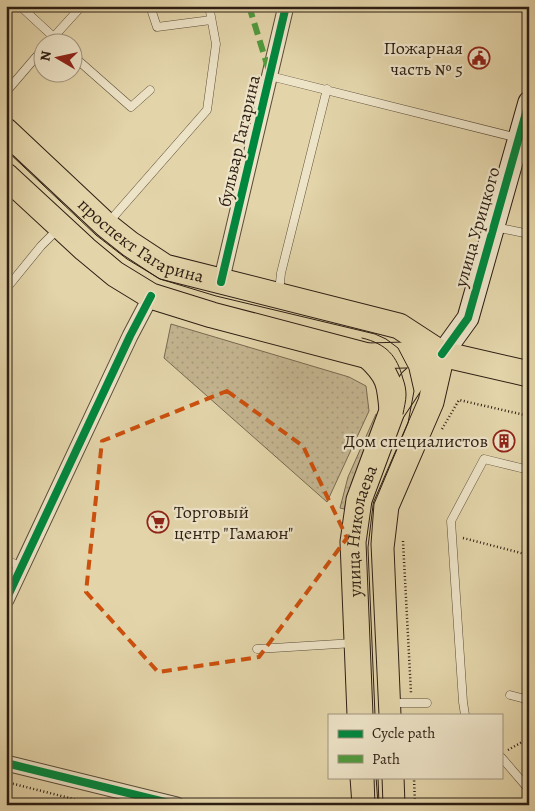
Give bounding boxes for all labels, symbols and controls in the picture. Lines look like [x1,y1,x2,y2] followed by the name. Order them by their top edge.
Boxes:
[32,32,82,82] north arrow
[383,36,463,81] place label: Пожарная часть № 5
[467,46,491,70] public building icon: Пожарная часть № 5
[35,50,56,63] text: N
[212,72,266,209] street label: бульвар Гагарина
[448,164,506,291] street label: улица Урицкого
[73,193,207,288] street label: проспект Гагарина
[344,429,488,453] place label: Дом специалистов
[492,429,516,453] building icon: Дом специалистов
[340,461,383,599] street label: улица Николаева
[174,500,293,545] place label: Торговый центр "Гамаюн"
[146,510,170,534] supermarket icon: Торговый центр "Гамаюн"
[328,714,502,778] legend
[372,723,435,743] text: Cycle path
[372,749,400,769] text: Path

